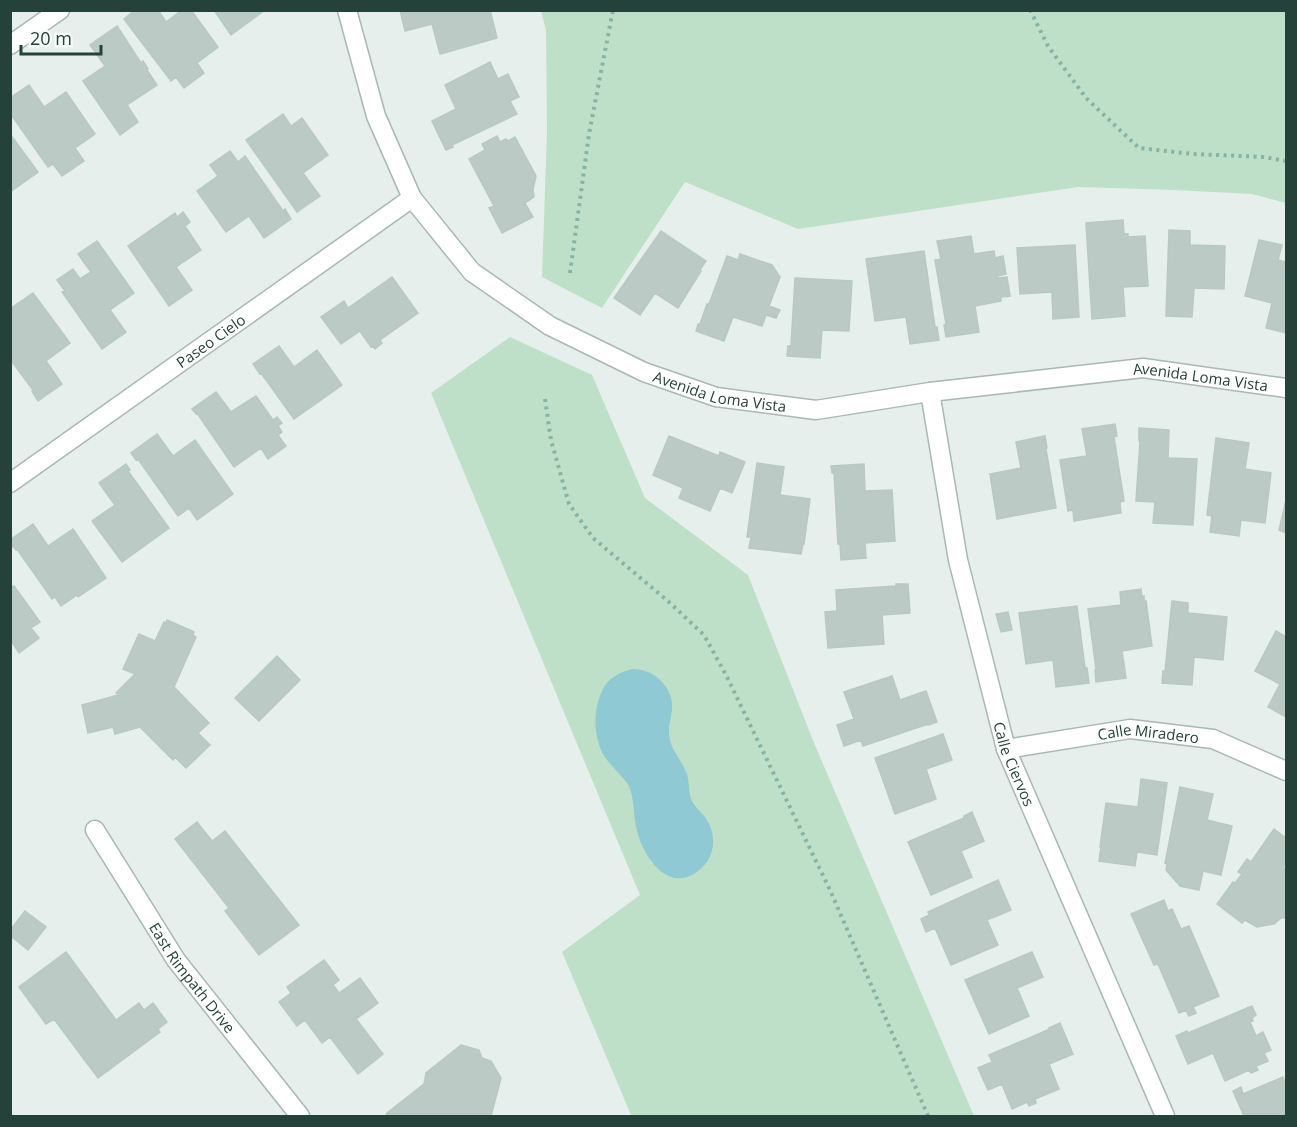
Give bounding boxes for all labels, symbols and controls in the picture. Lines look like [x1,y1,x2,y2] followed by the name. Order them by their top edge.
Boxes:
[21,18,100,56] scale bar
[30,26,72,50] text: 20 m
[172,309,249,372] street label: Paseo Cielo
[1132,358,1269,395] street label: Avenida Loma Vista
[651,366,787,416] street label: Avenida Loma Vista
[989,719,1040,809] street label: Calle Ciervos
[1096,719,1200,747] street label: Calle Miradero
[145,919,240,1037] street label: East Rimpath Drive

